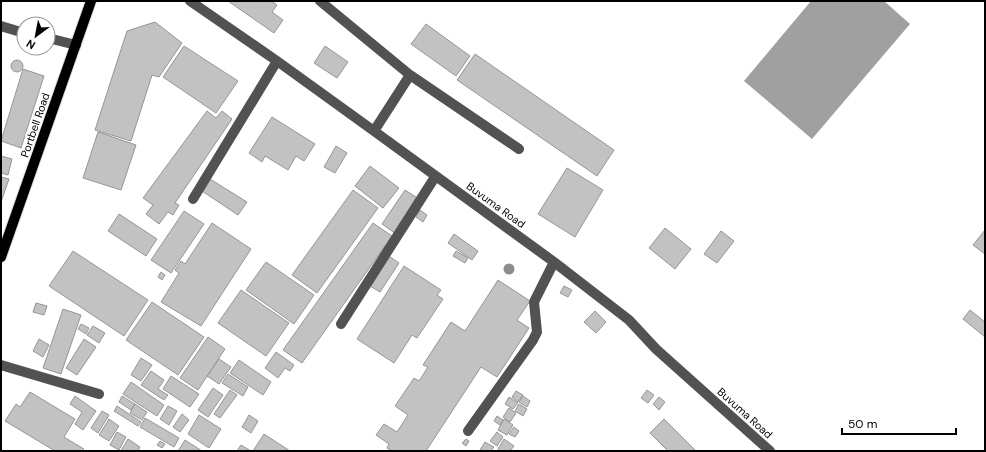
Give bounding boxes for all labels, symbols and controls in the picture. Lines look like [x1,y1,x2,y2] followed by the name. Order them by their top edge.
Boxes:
[16,16,56,56] north arrow
[24,36,38,53] text: N
[17,91,53,159] street label: Portbell Road
[464,179,528,231] street label: Buvuma Road
[715,385,776,441] street label: Buvuma Road
[842,410,956,436] scale bar
[848,416,877,432] text: 50 m

